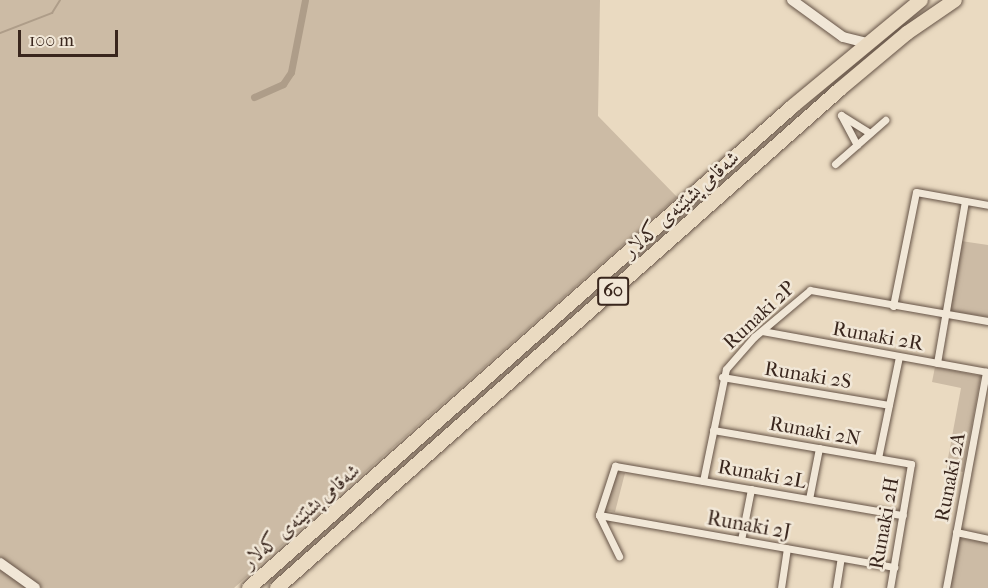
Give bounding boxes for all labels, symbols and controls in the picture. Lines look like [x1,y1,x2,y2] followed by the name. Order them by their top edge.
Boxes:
[21,18,122,56] scale bar
[29,30,74,51] text: 100 m
[618,146,744,262] street label: شەقامی پشتێنەی کەلار
[596,276,630,306] road number: 60
[718,276,800,354] street label: Runaki 2P
[831,316,925,356] street label: Runaki 2R
[763,356,853,394] street label: Runaki 2S
[767,411,863,451] street label: Runaki 2N
[930,430,970,524] street label: Runaki 2A
[716,454,808,494] street label: Runaki 2L
[237,458,365,574] street label: شەقامی پشتێنەی کەلار
[864,475,904,571] street label: Runaki 2H
[705,506,793,544] street label: Runaki 2J

